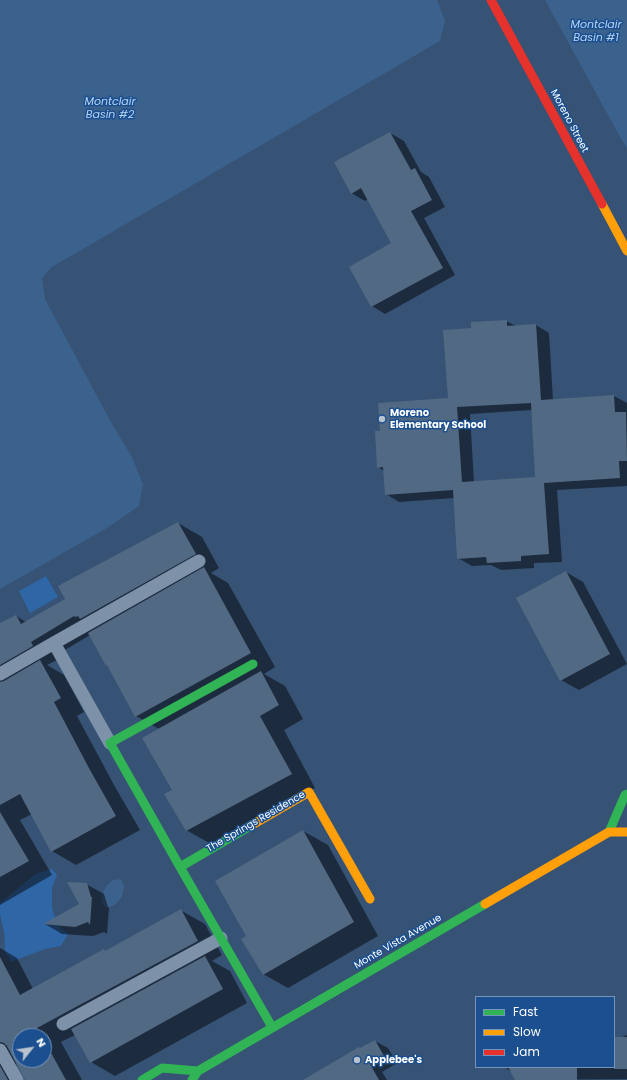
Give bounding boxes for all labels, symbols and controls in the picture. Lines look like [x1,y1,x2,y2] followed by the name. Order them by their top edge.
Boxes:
[570,18,622,44] water label: Montclair Basin #1
[547,87,591,155] street label: Moreno Street
[84,95,136,121] water label: Montclair Basin #2
[390,407,486,430] place label: Moreno Elementary School
[377,414,387,424] marker: Moreno Elementary School
[204,789,308,855] street label: The Springs Residence
[352,912,444,972] street label: Monte Vista Avenue
[475,996,615,1068] legend
[513,1003,538,1020] text: Fast
[513,1023,541,1040] text: Slow
[12,1028,52,1068] north arrow
[33,1035,51,1050] text: N
[513,1043,540,1060] text: Jam
[365,1054,422,1066] place label: Applebee's
[352,1055,362,1065] marker: Applebee's

